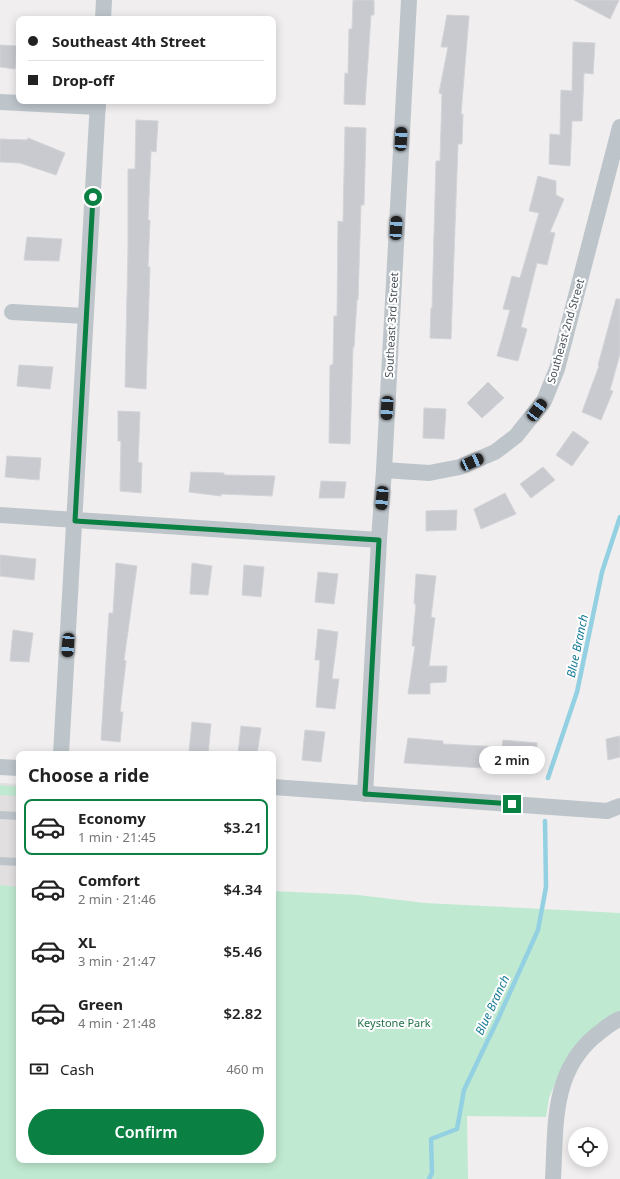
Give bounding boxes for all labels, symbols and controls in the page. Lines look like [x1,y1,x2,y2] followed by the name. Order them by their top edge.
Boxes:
[52,31,206,51] text: Southeast 4th Street
[52,70,114,90] text: Drop-off
[394,127,408,151] car
[84,188,102,206] route start
[389,216,403,240] car
[381,272,401,378] street label: Southeast 3rd Street
[543,277,587,385] street label: Southeast 2nd Street
[380,396,394,420] car
[525,397,549,423] car
[459,452,485,472] car
[375,486,389,510] car
[562,613,592,679] water label: Blue Branch
[61,633,75,657] car
[479,746,545,774] callout: 2 min
[494,751,530,769] text: 2 min
[28,763,149,787] text: Choose a ride
[503,795,521,813] route end
[78,808,146,828] text: Economy
[30,809,66,845] icon: car
[224,817,262,837] text: $3.21
[78,828,156,846] text: 1 min · 21:45
[78,870,140,890] text: Comfort
[30,871,66,907] icon: car
[224,879,262,899] text: $4.34
[78,890,156,908] text: 2 min · 21:46
[78,932,96,952] text: XL
[30,933,66,969] icon: car
[224,941,262,961] text: $5.46
[78,952,156,970] text: 3 min · 21:47
[471,972,513,1038] water label: Blue Branch
[78,994,123,1014] text: Green
[30,995,66,1031] icon: car
[224,1003,262,1023] text: $2.82
[78,1014,156,1032] text: 4 min · 21:48
[357,1015,431,1030] park label: Keystone Park
[28,1058,50,1080] icon: cash
[60,1059,94,1079] text: Cash
[226,1060,264,1078] text: 460 m
[28,1109,264,1155] button: Confirm
[568,1127,608,1167] map controls
[568,1127,608,1167] button: locate

